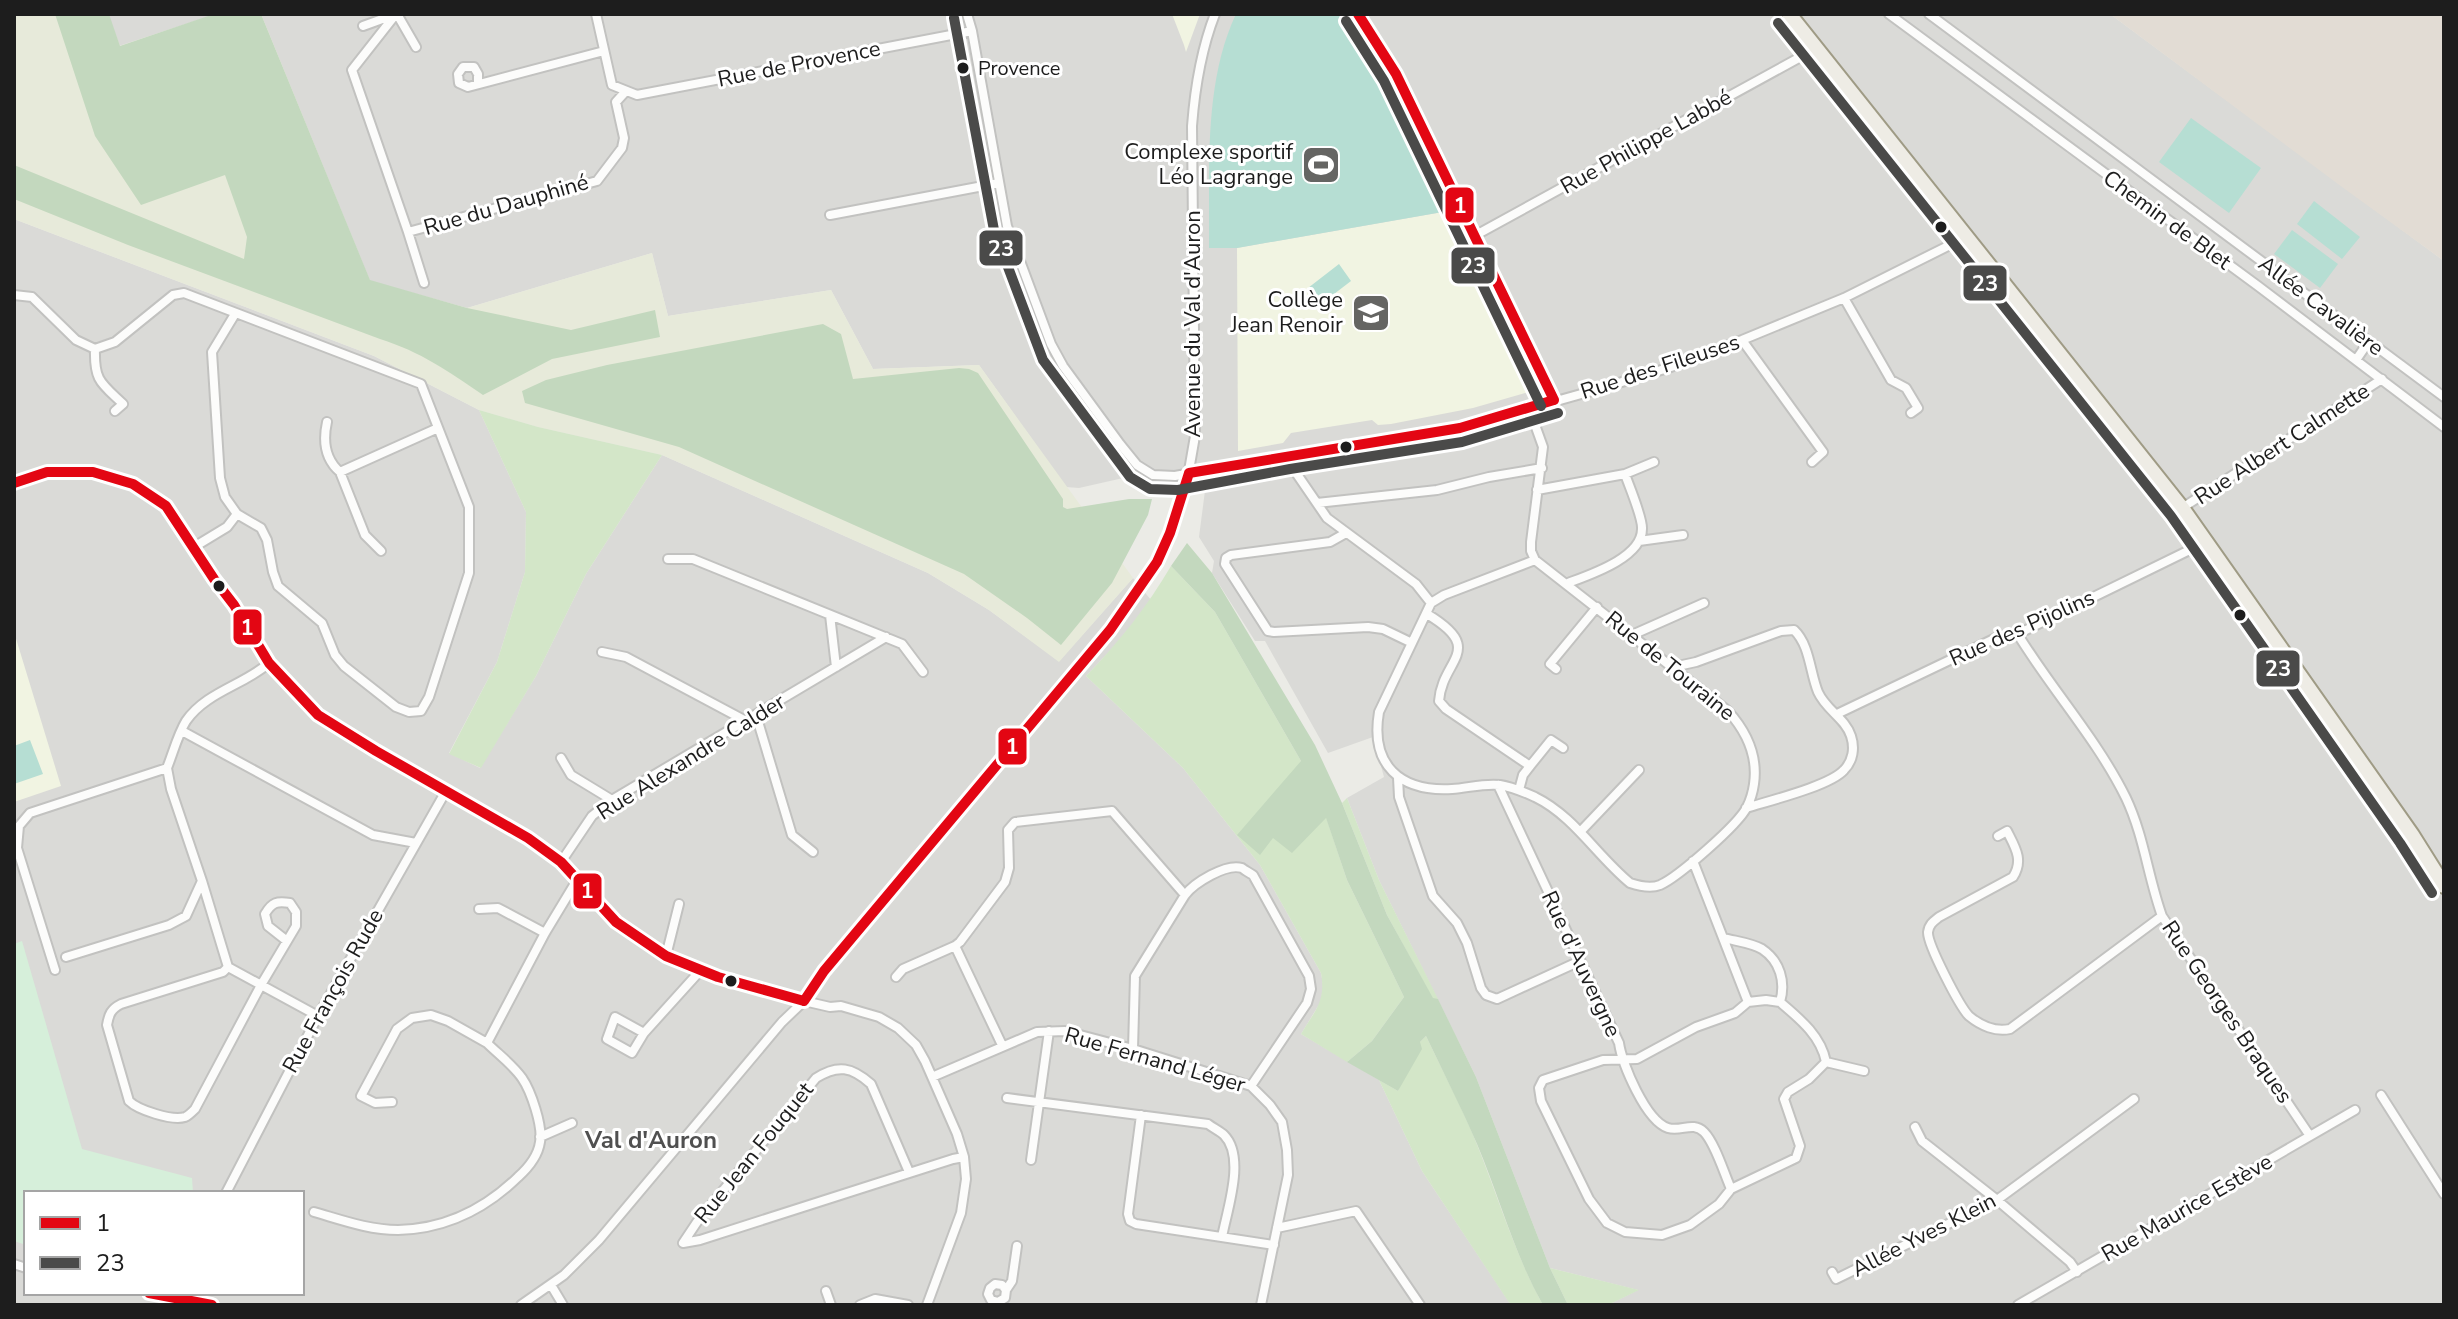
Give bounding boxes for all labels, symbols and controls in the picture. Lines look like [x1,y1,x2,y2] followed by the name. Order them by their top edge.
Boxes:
[715,34,883,94] street label: Rue de Provence
[978,55,1060,82] place label: Provence
[955,60,971,76] marker: Provence
[1555,82,1737,202] street label: Rue Philippe Labbé
[1124,137,1294,192] place label: Complexe sportif Léo Lagrange
[1300,144,1342,186] sports icon: Complexe sportif Léo Lagrange
[2097,163,2238,277] street label: Chemin de Blet
[420,167,592,243] street label: Rue du Dauphiné
[1444,186,1475,224] line badge: 1
[1453,191,1467,221] text: 1
[1178,210,1208,438] street label: Avenue du Val d'Auron
[1933,219,1949,235] unlabelled marker
[978,229,1024,267] line badge: 23
[988,234,1014,264] text: 23
[1450,246,1496,285] line badge: 23
[2252,249,2390,363] street label: Allée Cavalière
[1460,251,1486,281] text: 23
[1962,264,2008,302] line badge: 23
[1972,269,1998,299] text: 23
[1229,285,1343,340] place label: Collège Jean Renoir
[1350,292,1392,334] school or university icon: Collège Jean Renoir
[1577,327,1743,407] street label: Rue des Fileuses
[2189,376,2375,512] street label: Rue Albert Calmette
[1338,439,1354,455] unlabelled marker
[211,578,227,594] unlabelled marker
[1944,583,2100,673] street label: Rue des Pijolins
[1599,604,1741,728] street label: Rue de Touraine
[2232,607,2248,623] unlabelled marker
[232,608,263,646] line badge: 1
[240,613,254,643] text: 1
[2255,649,2301,688] line badge: 23
[2265,654,2291,684] text: 23
[591,687,791,827] street label: Rue Alexandre Calder
[997,727,1028,766] line badge: 1
[1005,732,1019,762] text: 1
[572,872,603,910] line badge: 1
[580,876,594,906] text: 1
[1534,886,1628,1042] street label: Rue d'Auvergne
[275,904,391,1078] street label: Rue François Rude
[2155,915,2299,1109] street label: Rue Georges Braques
[723,973,739,989] unlabelled marker
[1061,1020,1249,1100] street label: Rue Fernand Léger
[688,1076,821,1230] street label: Rue Jean Fouquet
[584,1124,717,1156] district label: Val d'Auron
[2096,1147,2278,1269] street label: Rue Maurice Estève
[1847,1186,2001,1284] street label: Allée Yves Klein
[24,1191,304,1295] legend
[96,1207,110,1239] text: 1
[96,1247,125,1279] text: 23

